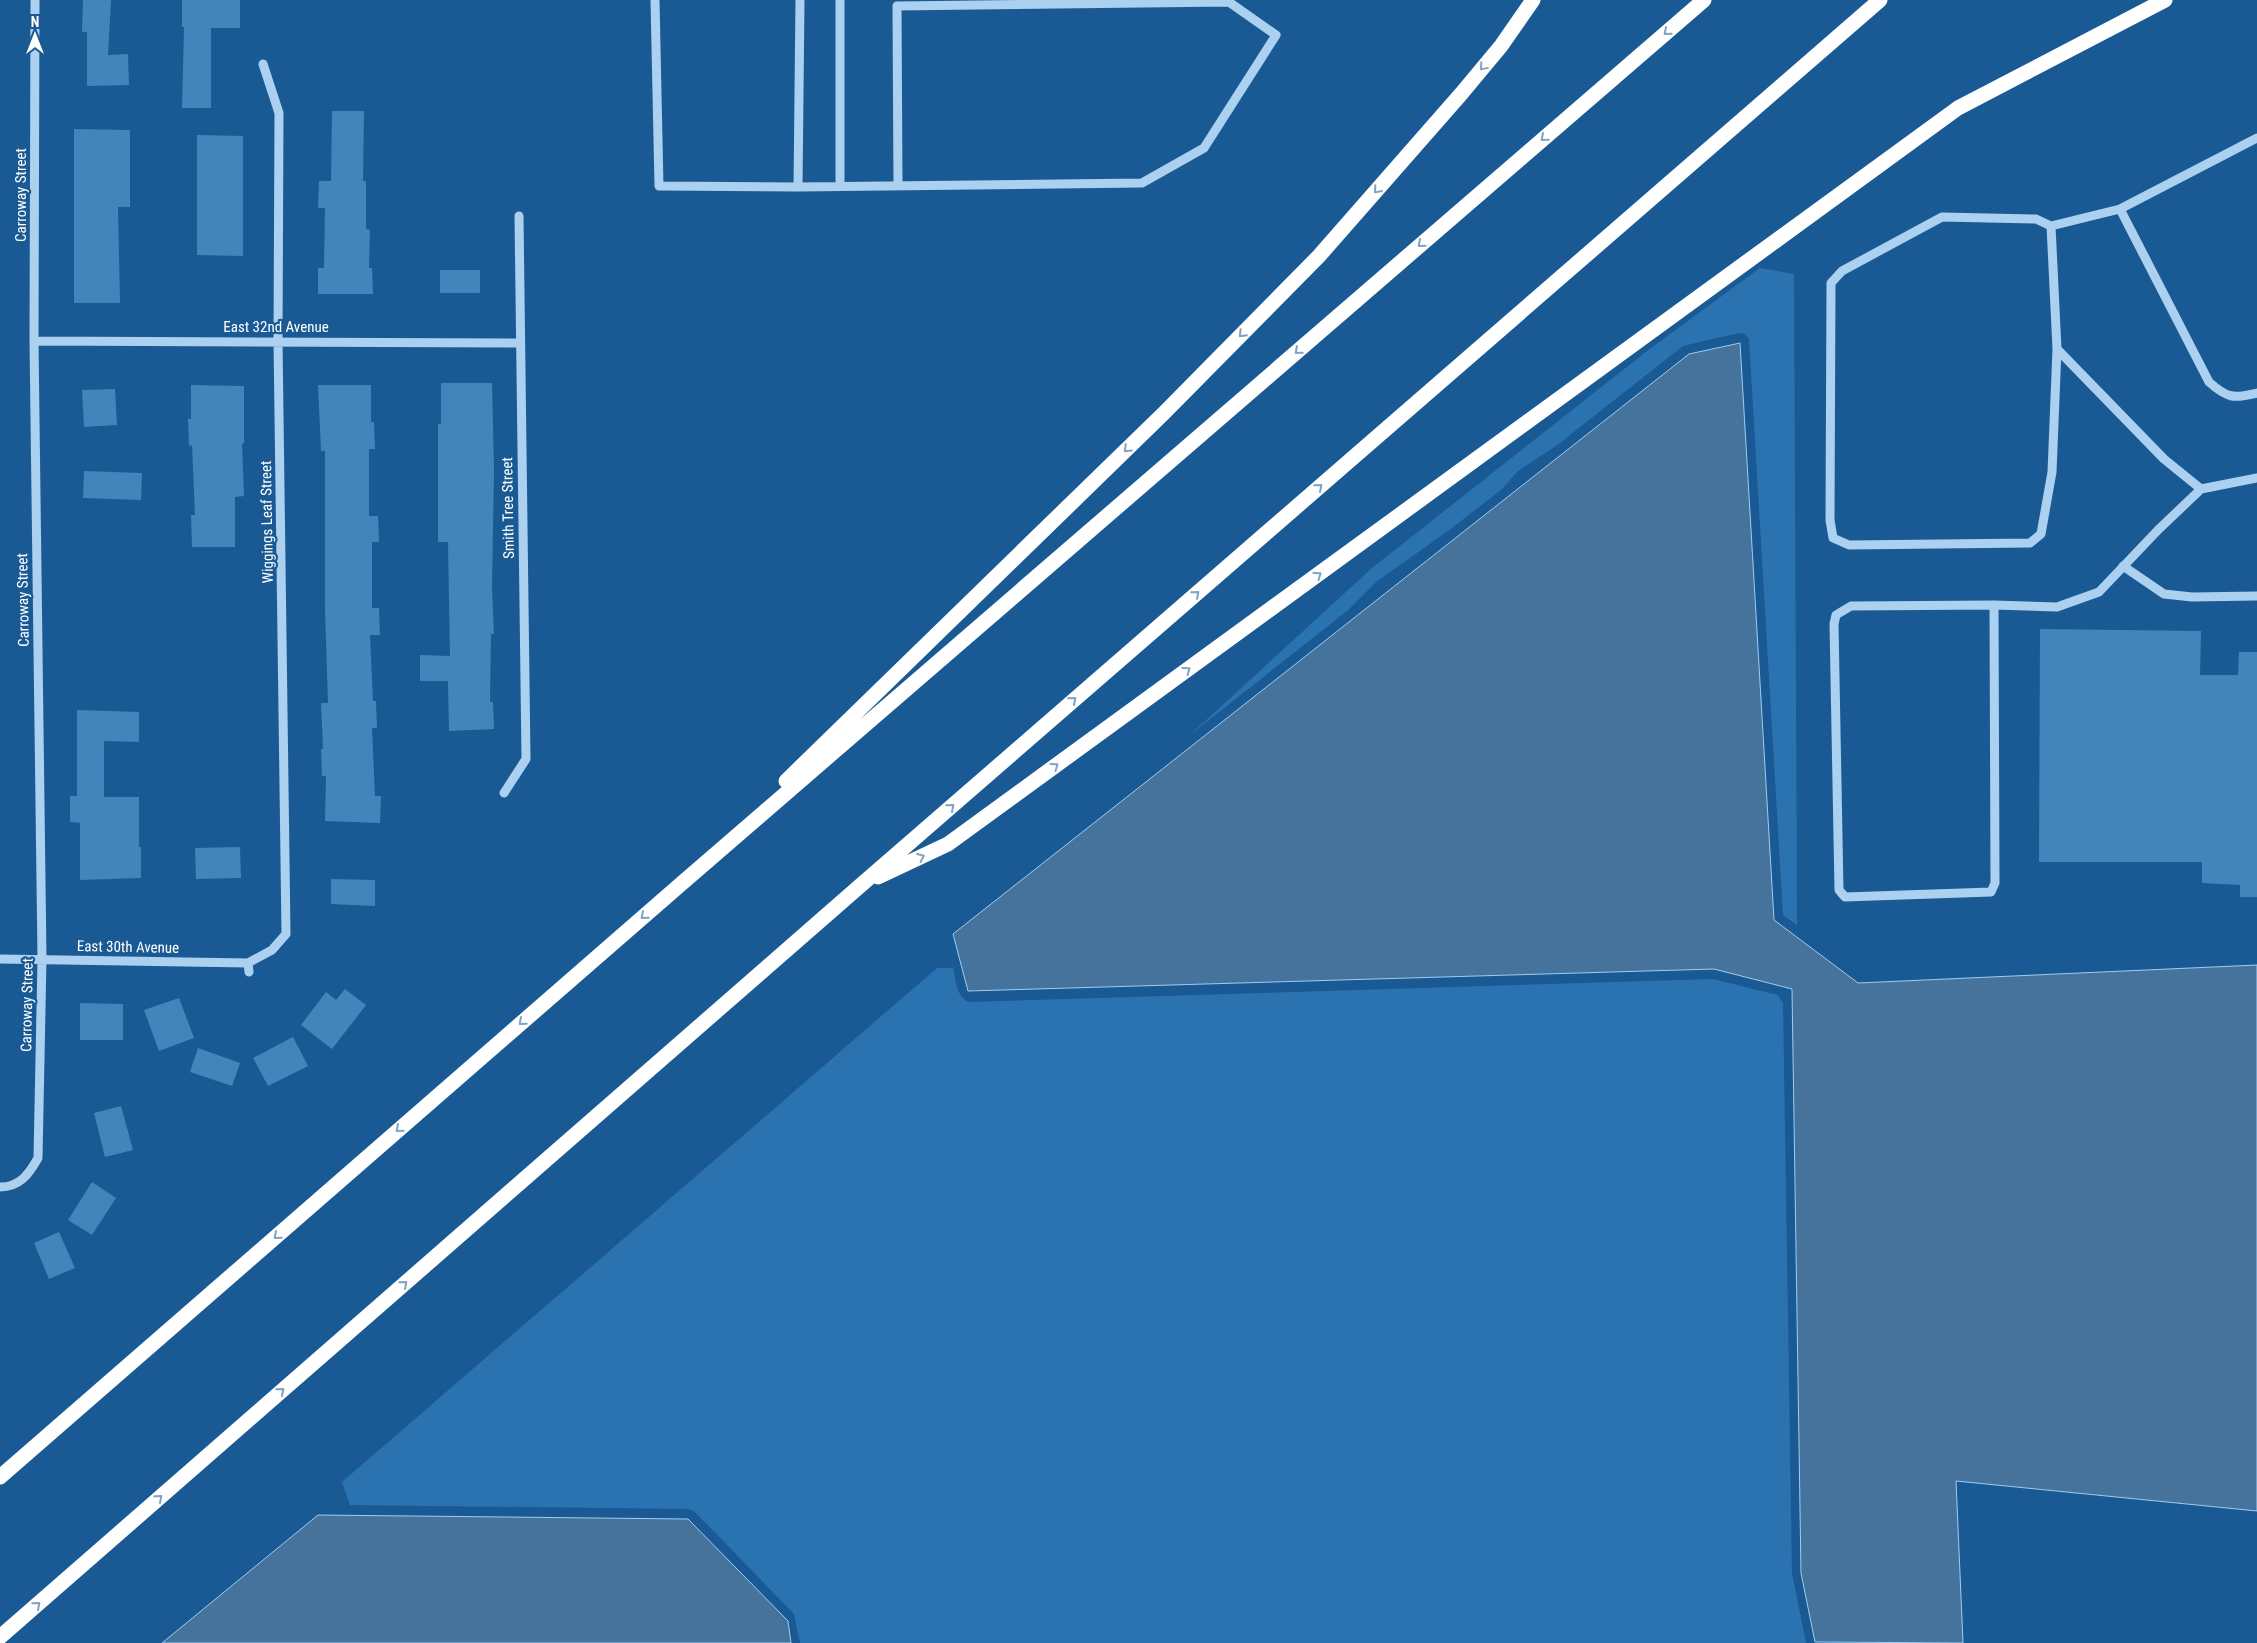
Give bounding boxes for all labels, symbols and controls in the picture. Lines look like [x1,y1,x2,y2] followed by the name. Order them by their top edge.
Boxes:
[10,10,60,60] north arrow
[31,14,39,30] text: N
[1663,26,1672,35] one-way arrow
[1480,61,1489,70] one-way arrow
[1540,132,1549,141] one-way arrow
[12,148,30,242] street label: Carroway Street
[1373,184,1382,193] one-way arrow
[1417,239,1426,248] one-way arrow
[223,318,329,336] street label: East 32nd Avenue
[1239,328,1248,337] one-way arrow
[1294,345,1303,354] one-way arrow
[1124,443,1133,452] one-way arrow
[498,457,518,559] street label: Smith Tree Street
[257,460,277,584] street label: Wiggings Leaf Street
[1313,484,1322,493] one-way arrow
[13,553,33,647] street label: Carroway Street
[1312,572,1322,581] one-way arrow
[1190,591,1199,599] one-way arrow
[1181,668,1190,676] one-way arrow
[1068,697,1077,706] one-way arrow
[1049,763,1059,772] one-way arrow
[945,803,954,812] one-way arrow
[916,852,925,863] one-way arrow
[641,910,650,919] one-way arrow
[77,937,179,957] street label: East 30th Avenue
[17,958,37,1052] street label: Carroway Street
[518,1017,527,1026] one-way arrow
[396,1123,405,1132] one-way arrow
[273,1230,282,1239] one-way arrow
[398,1281,407,1290] one-way arrow
[276,1388,285,1397] one-way arrow
[153,1495,162,1504] one-way arrow
[31,1602,40,1611] one-way arrow

